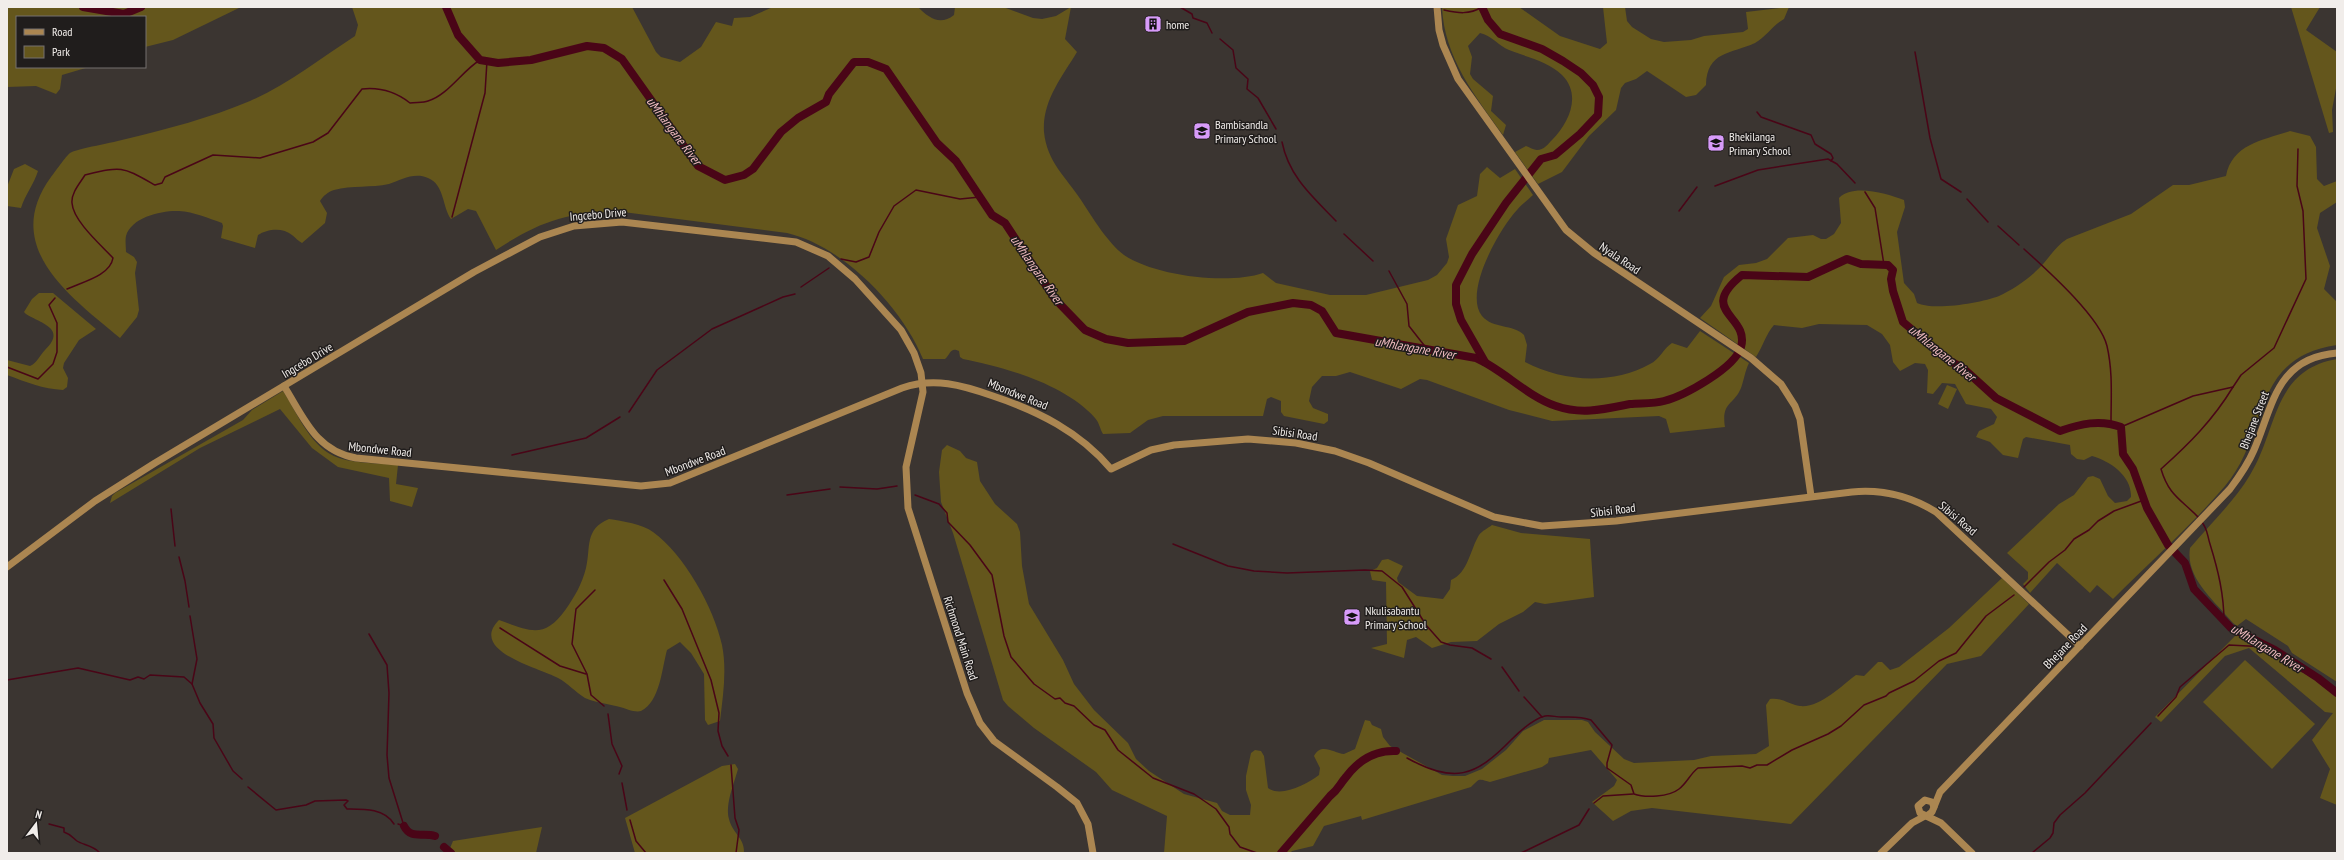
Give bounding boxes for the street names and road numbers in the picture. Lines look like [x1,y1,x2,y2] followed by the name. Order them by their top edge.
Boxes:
[569,204,627,224] street label: Ingcebo Drive
[1597,239,1643,277] street label: Nyala Road
[279,339,335,381] street label: Ingcebo Drive
[986,375,1050,413] street label: Mbondwe Road
[2236,388,2272,451] street label: Bhejane Street
[1272,422,1318,444] street label: Sibisi Road
[348,438,412,460] street label: Mbondwe Road
[663,443,727,479] street label: Mbondwe Road
[1936,498,1980,538] street label: Sibisi Road
[1590,500,1636,520] street label: Sibisi Road
[940,594,982,682] street label: Richmond Main Road
[2040,620,2090,672] street label: Bhejane Road

